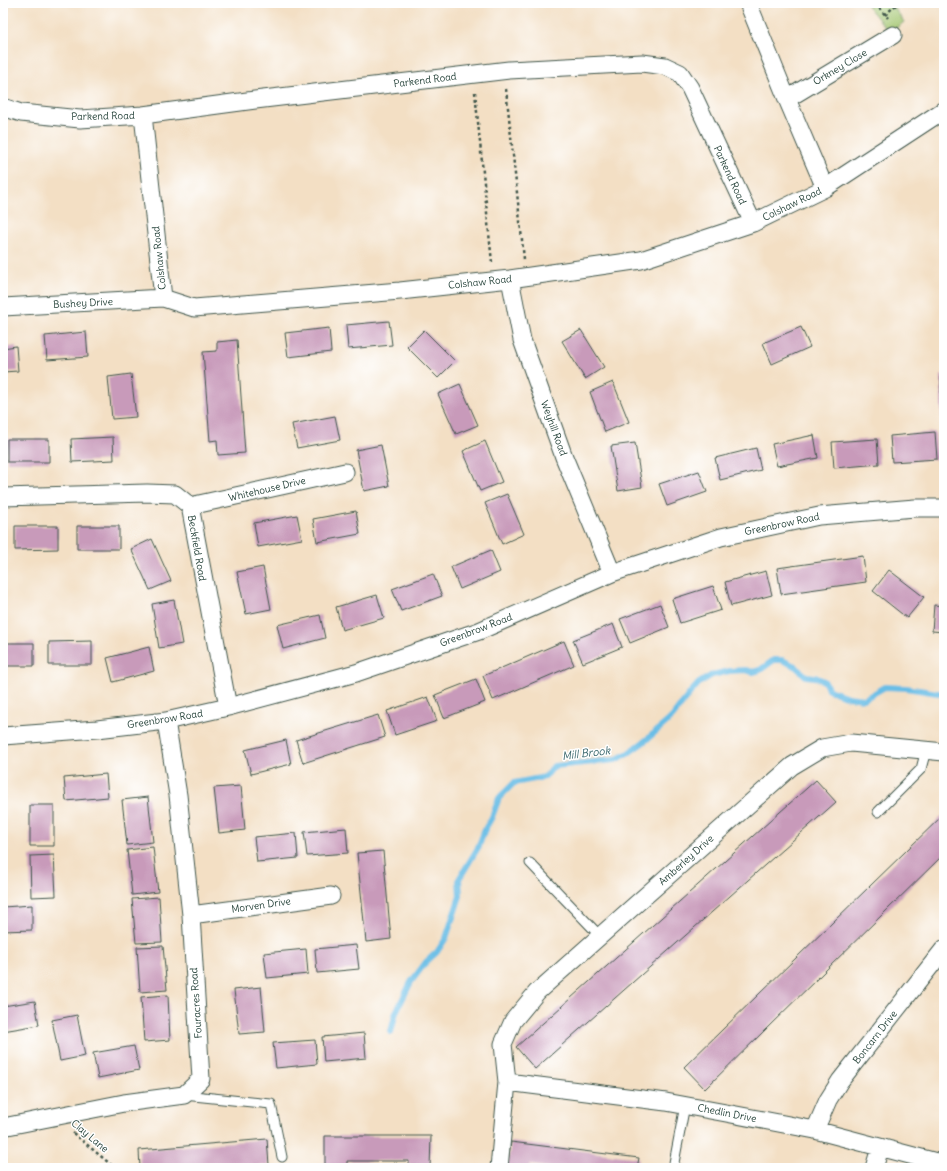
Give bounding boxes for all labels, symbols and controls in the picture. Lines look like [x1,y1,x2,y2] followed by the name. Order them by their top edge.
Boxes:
[811,46,869,88] street label: Orkney Close
[393,70,457,90] street label: Parkend Road
[71,109,135,123] street label: Parkend Road
[711,143,749,207] street label: Parkend Road
[760,184,824,224] street label: Colshaw Road
[149,225,169,291] street label: Colshaw Road
[447,272,513,292] street label: Colshaw Road
[53,295,113,311] street label: Bushey Drive
[538,398,570,458] street label: Weyhill Road
[227,474,307,504] street label: Whitehouse Drive
[743,510,821,538] street label: Greenbrow Road
[185,514,209,582] street label: Beckfield Road
[438,610,514,650] street label: Greenbrow Road
[126,707,204,731] street label: Greenbrow Road
[561,743,612,763] water label: Mill Brook
[656,832,716,888] street label: Amberley Drive
[230,894,292,916] street label: Morven Drive
[187,967,205,1039] street label: Fouracres Road
[850,1008,900,1066] street label: Boncarn Drive
[696,1101,758,1125] street label: Chedlin Drive
[69,1117,111,1155] street label: Clay Lane

